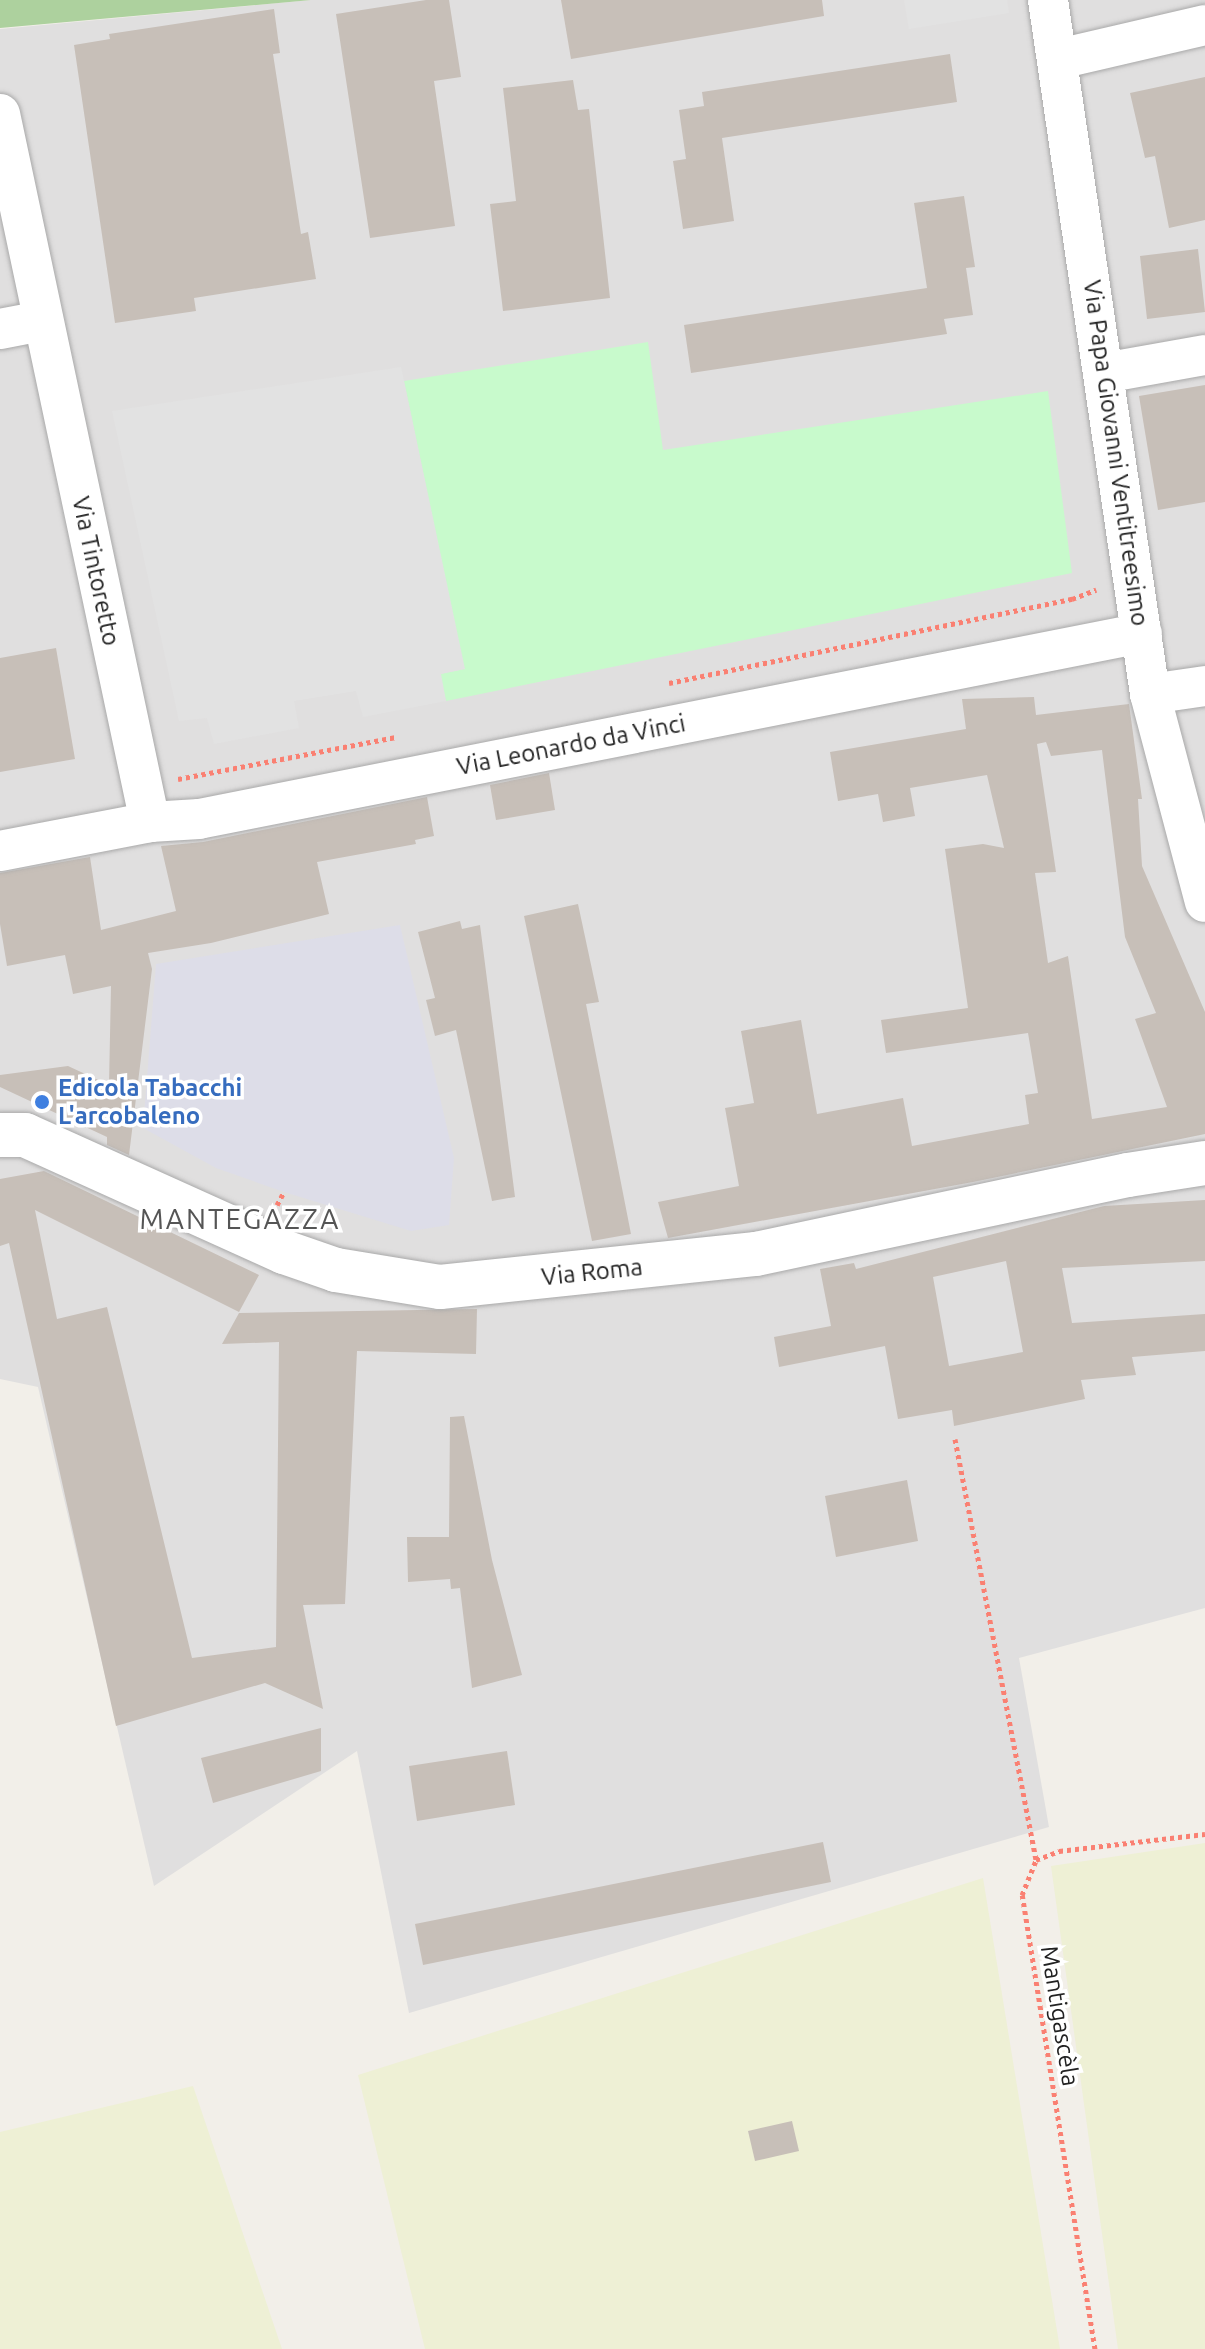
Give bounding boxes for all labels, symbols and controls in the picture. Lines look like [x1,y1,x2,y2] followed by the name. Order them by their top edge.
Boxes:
[1077,278,1155,628] street label: Via Papa Giovanni Ventitreesimo
[66,494,126,648] street label: Via Tintoretto
[454,709,688,781] street label: Via Leonardo da Vinci
[58,1074,242,1130] place label: Edicola Tabacchi L'arcobaleno
[33,1093,51,1111] marker: Edicola Tabacchi L'arcobaleno
[139,1202,341,1236] district label: MANTEGAZZA
[540,1252,644,1292] street label: Via Roma
[1035,1944,1085,2088] street label: Mantigascèla

